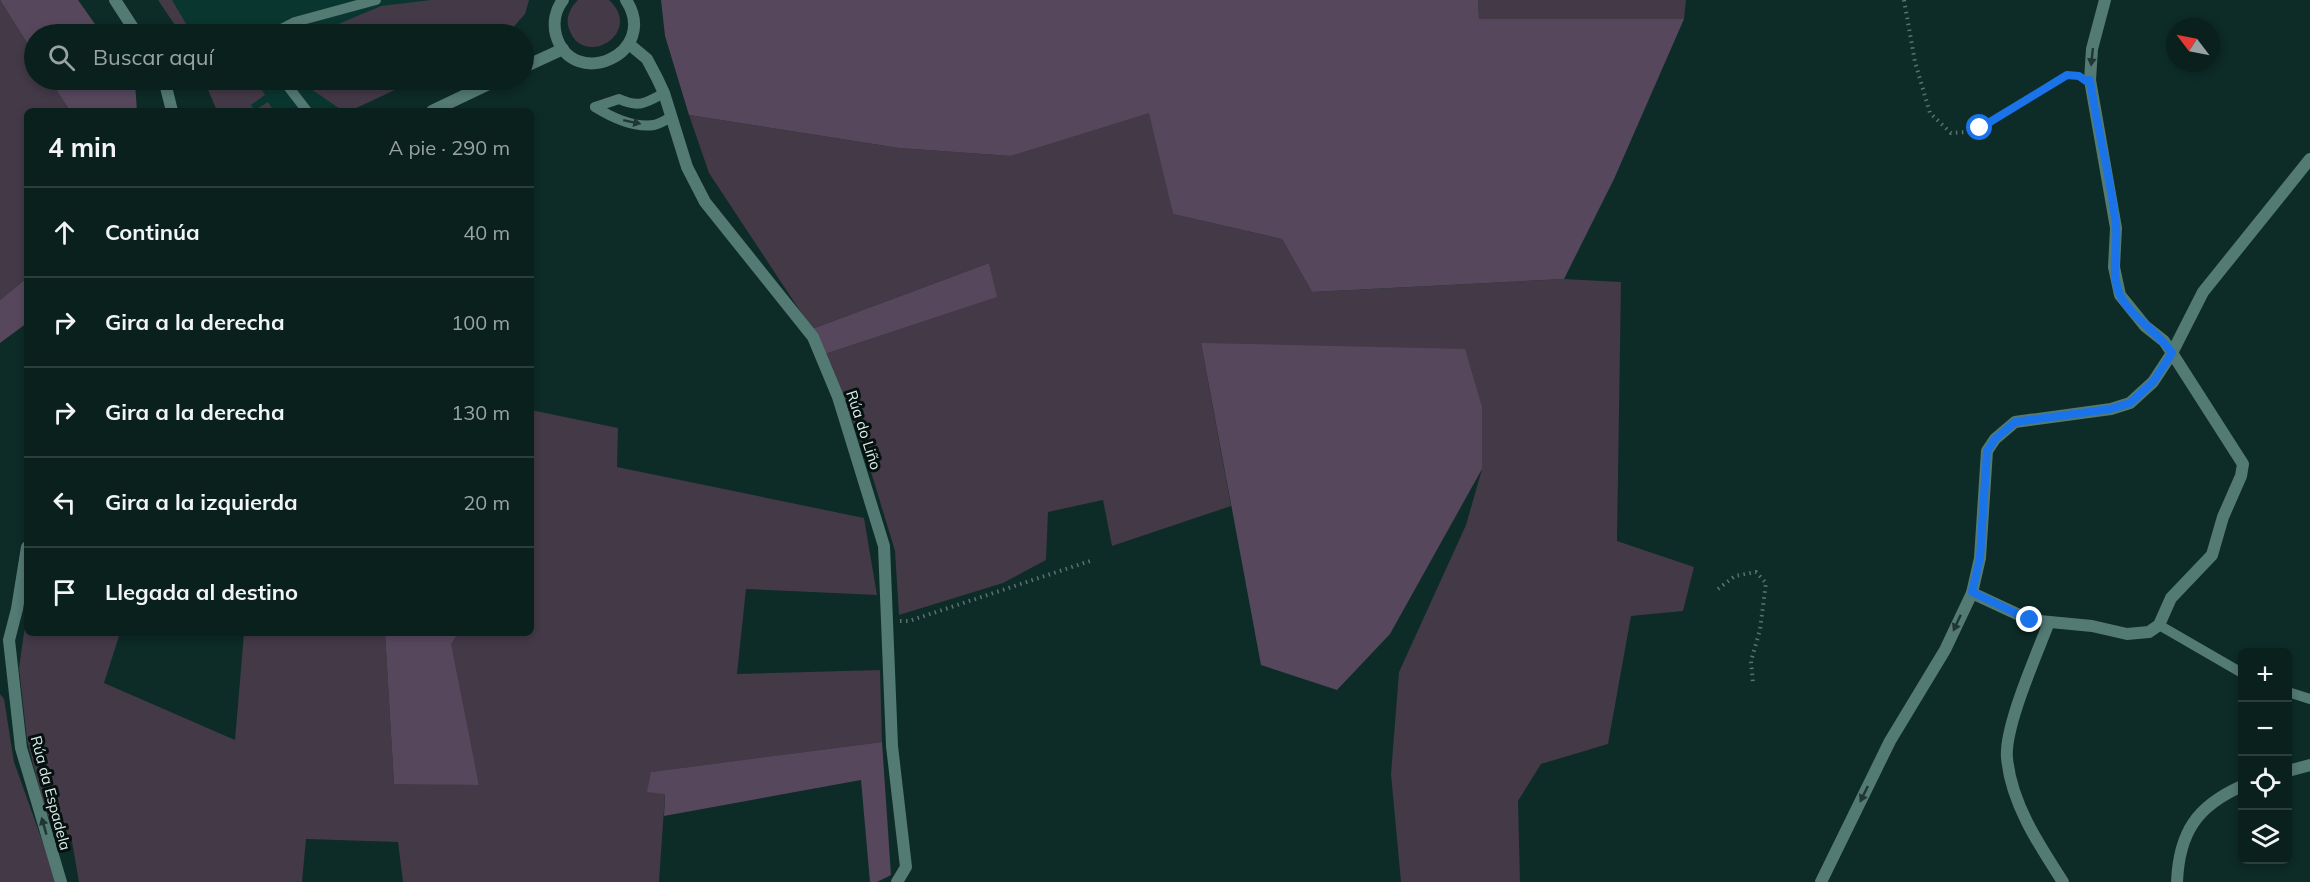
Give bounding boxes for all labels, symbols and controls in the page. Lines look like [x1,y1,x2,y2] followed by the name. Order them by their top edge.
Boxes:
[2166,18,2220,72] north arrow
[24,24,534,90] search box
[45,41,78,74] icon: search
[93,43,214,71] text: Buscar aquí
[2087,47,2097,66] one-way arrow
[1966,114,1992,140] route start
[623,118,642,127] one-way arrow
[48,131,117,164] text: 4 min
[389,135,510,160] text: A pie · 290 m
[48,216,81,249] icon: ahead
[105,218,200,246] text: Continúa
[463,220,510,245] text: 40 m
[48,306,81,339] icon: right
[105,308,285,336] text: Gira a la derecha
[451,310,510,335] text: 100 m
[842,388,886,472] street label: Rúa do Liño
[48,396,81,429] icon: right
[105,398,285,426] text: Gira a la derecha
[451,400,510,425] text: 130 m
[48,486,81,519] icon: left
[105,488,298,516] text: Gira a la izquierda
[463,490,510,515] text: 20 m
[48,576,81,609] icon: arrive
[105,578,298,606] text: Llegada al destino
[2016,606,2042,632] route end
[1953,615,1962,632] one-way arrow
[2238,648,2292,864] map controls
[2238,648,2292,702] button: +
[2238,702,2292,756] button: −
[27,734,75,852] street label: Rúa da Espadela
[2238,756,2292,810] button: locate
[1859,786,1868,803] one-way arrow
[2238,810,2292,864] button: layers
[39,817,48,835] one-way arrow

